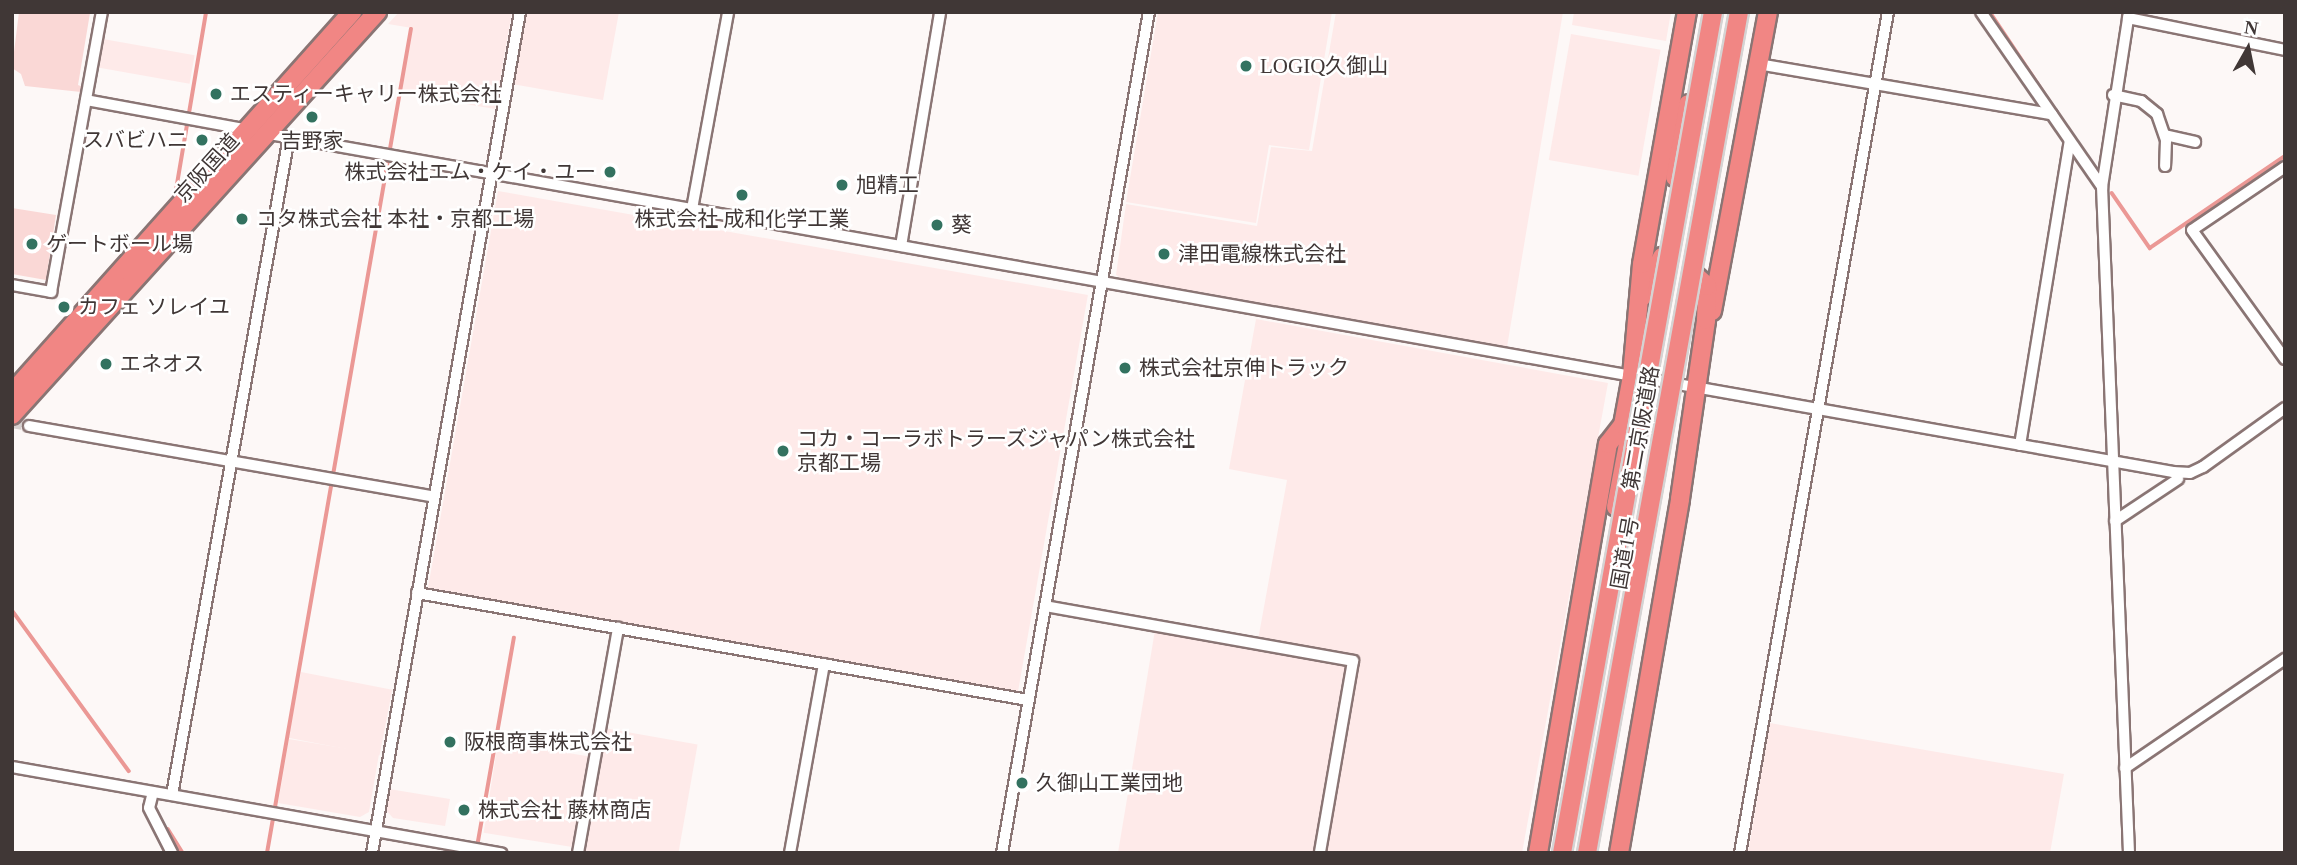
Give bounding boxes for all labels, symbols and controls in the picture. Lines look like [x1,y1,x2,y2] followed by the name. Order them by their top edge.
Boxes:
[2213,14,2283,84] north arrow
[2243,16,2260,39] text: N
[1260,53,1388,79] place label: LOGIQ久御山
[1238,58,1254,74] marker: LOGIQ久御山
[230,81,503,107] place label: エスティーキャリー株式会社
[208,86,224,102] marker: エスティーキャリー株式会社
[304,109,320,125] marker: 吉野家
[83,127,188,153] place label: スバビハニ
[170,128,244,208] street label: 京阪国道
[281,128,343,154] place label: 吉野家
[194,132,210,148] marker: スバビハニ
[344,159,596,185] place label: 株式会社エム・ケイ・ユー
[602,164,618,180] marker: 株式会社エム・ケイ・ユー
[856,172,919,198] place label: 旭精工
[834,177,850,193] marker: 旭精工
[734,187,750,203] marker: 株式会社 成和化学工業
[256,206,534,232] place label: コタ株式会社 本社・京都工場
[634,206,850,232] place label: 株式会社 成和化学工業
[234,211,250,227] marker: コタ株式会社 本社・京都工場
[951,212,972,238] place label: 葵
[929,217,945,233] marker: 葵
[46,231,193,257] place label: ゲートボール場
[24,236,40,252] marker: ゲートボール場
[1178,241,1346,267] place label: 津田電線株式会社
[1156,246,1172,262] marker: 津田電線株式会社
[78,294,230,320] place label: カフェ ソレイユ
[56,299,72,315] marker: カフェ ソレイユ
[120,351,204,377] place label: エネオス
[1139,355,1349,381] place label: 株式会社京伸トラック
[98,356,114,372] marker: エネオス
[1117,360,1133,376] marker: 株式会社京伸トラック
[1618,364,1664,492] street label: 第二京阪道路
[797,426,1196,476] place label: コカ・コーラボトラーズジャパン株式会社 京都工場
[775,443,791,459] marker: コカ・コーラボトラーズジャパン株式会社 京都工場
[1606,515,1644,591] street label: 国道1号
[464,729,632,755] place label: 阪根商事株式会社
[442,734,458,750] marker: 阪根商事株式会社
[1036,770,1183,796] place label: 久御山工業団地
[1014,775,1030,791] marker: 久御山工業団地
[478,797,651,823] place label: 株式会社 藤林商店
[456,802,472,818] marker: 株式会社 藤林商店

